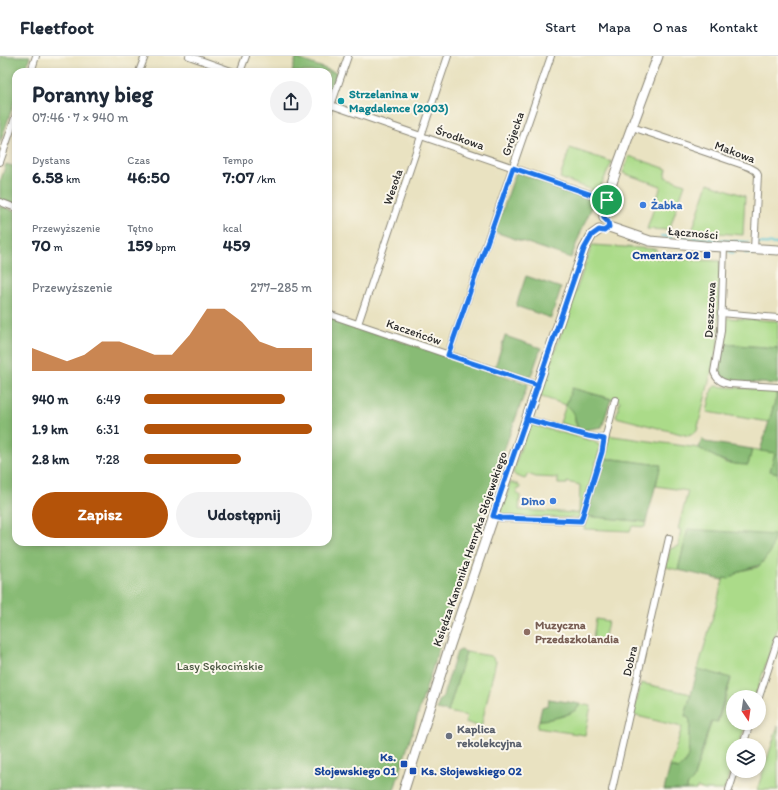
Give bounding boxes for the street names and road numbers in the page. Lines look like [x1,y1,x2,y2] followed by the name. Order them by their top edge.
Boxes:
[499,110,527,158] street label: Grójecka
[434,123,487,153] street label: Środkowa
[713,138,758,166] street label: Makowa
[380,167,406,207] street label: Wesoła
[667,224,719,242] street label: Łączności
[702,281,719,338] street label: Deszczowa
[385,316,443,348] street label: Kaczeńców
[430,450,510,648] street label: Księdza Kanonika Henryka Słojewskiego
[620,644,640,678] street label: Dobra

